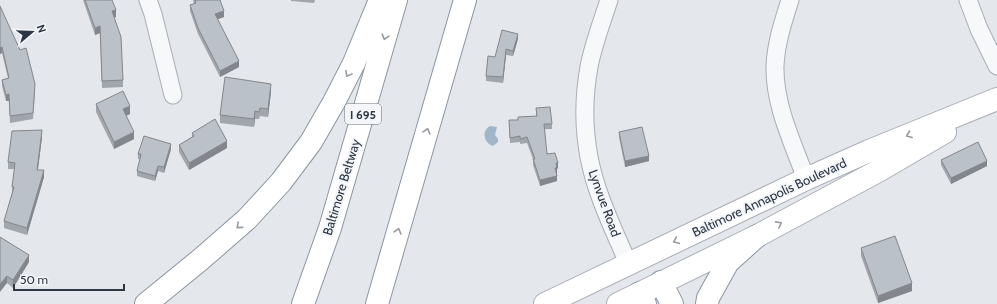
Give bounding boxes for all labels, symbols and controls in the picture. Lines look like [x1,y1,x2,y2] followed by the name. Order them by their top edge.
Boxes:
[12,12,52,52] north arrow
[34,23,49,35] text: N
[381,34,390,41] one-way arrow
[346,70,353,78] one-way arrow
[345,104,381,124] road number: I 695
[422,127,431,134] one-way arrow
[905,130,913,138] one-way arrow
[319,136,363,237] street label: Baltimore Beltway
[689,154,849,240] street label: Baltimore Annapolis Boulevard
[585,167,625,239] street label: Lynvue Road
[236,221,244,229] one-way arrow
[774,222,782,229] one-way arrow
[393,228,401,234] one-way arrow
[672,236,680,244] one-way arrow
[14,266,124,292] scale bar
[20,272,48,287] text: 50 m

